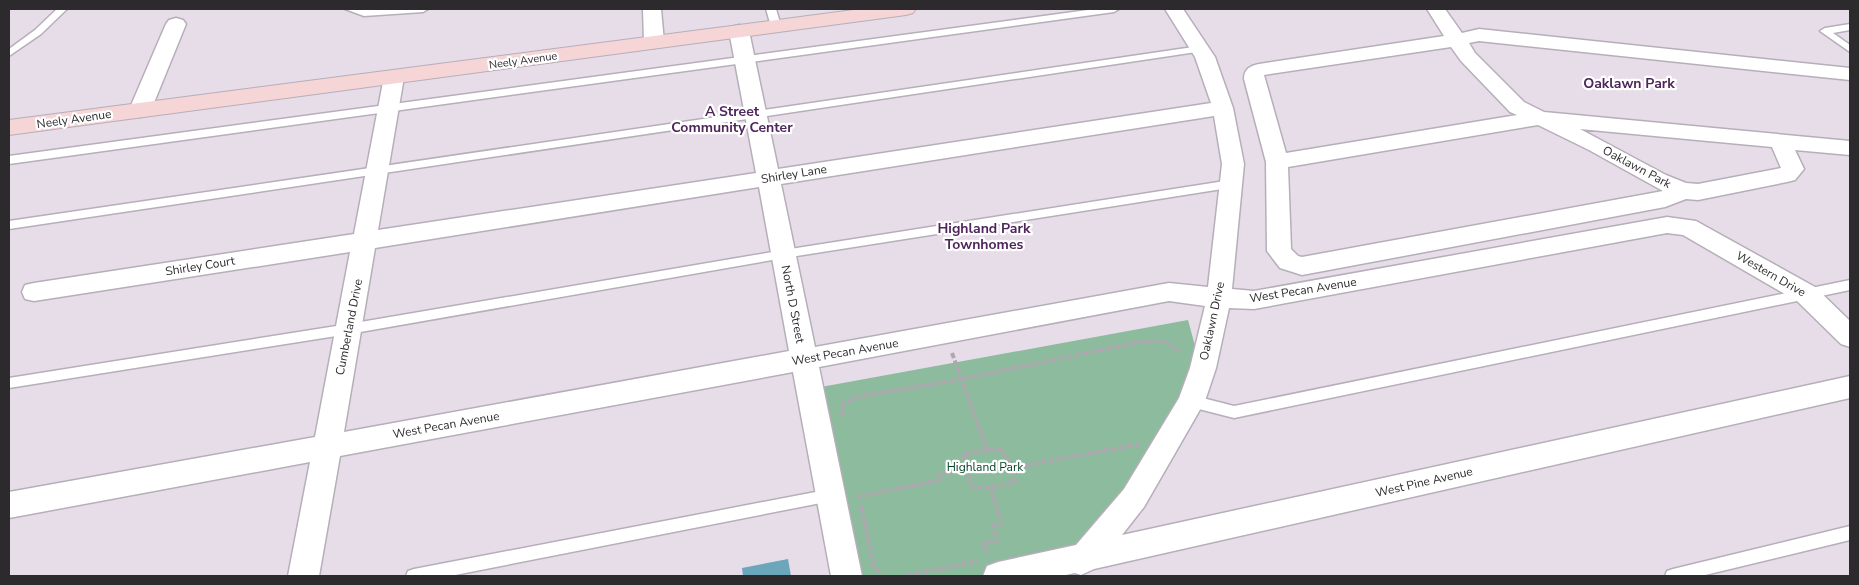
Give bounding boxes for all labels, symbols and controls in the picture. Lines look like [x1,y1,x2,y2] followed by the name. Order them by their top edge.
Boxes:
[488,48,558,73] street label: Neely Avenue
[1583,74,1675,93] district label: Oaklawn Park
[671,102,793,137] district label: A Street Community Center
[36,106,112,132] street label: Neely Avenue
[1600,142,1675,192] street label: Oaklawn Park
[760,161,828,187] street label: Shirley Lane
[938,219,1031,254] district label: Highland Park Townhomes
[1733,248,1809,300] street label: Western Drive
[164,252,237,279] street label: Shirley Court
[778,264,809,345] street label: North D Street
[1248,274,1358,306] street label: West Pecan Avenue
[332,277,366,377] street label: Cumberland Drive
[1196,280,1228,362] street label: Oaklawn Drive
[790,335,900,369] street label: West Pecan Avenue
[391,408,501,442] street label: West Pecan Avenue
[947,459,1024,475] park label: Highland Park
[1374,463,1474,501] street label: West Pine Avenue

